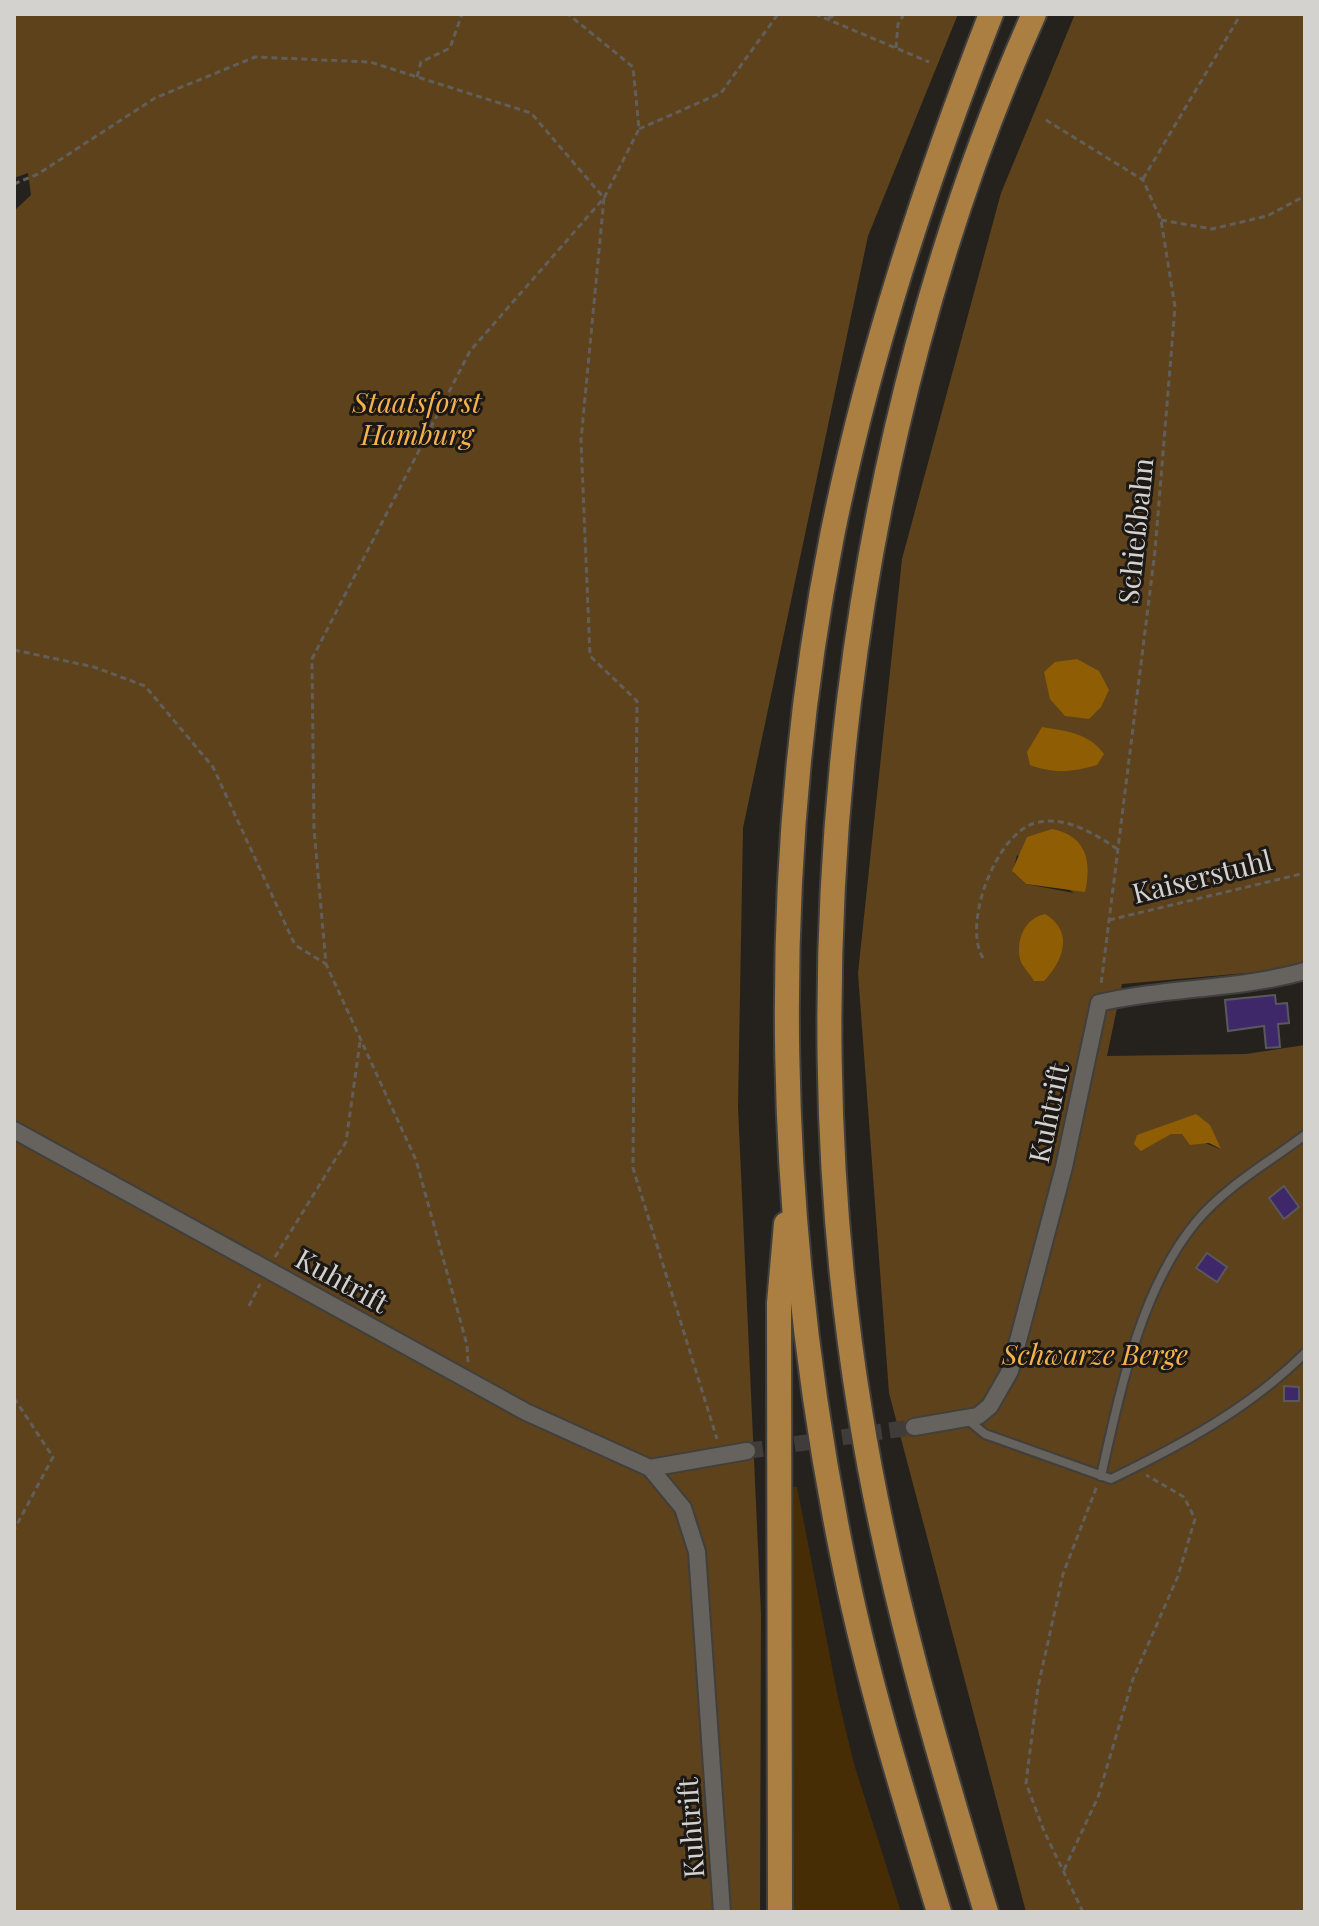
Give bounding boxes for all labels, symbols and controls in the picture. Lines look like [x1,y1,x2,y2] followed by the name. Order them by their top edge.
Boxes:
[352,383,483,452] park label: Staatsforst Hamburg
[1108,456,1161,606] street label: Schießbahn
[1128,840,1275,911] street label: Kaiserstuhl
[1019,1058,1076,1166] street label: Kuhtrift
[290,1239,397,1321] street label: Kuhtrift
[1001,1335,1188,1372] park label: Schwarze Berge
[667,1775,711,1880] street label: Kuhtrift

